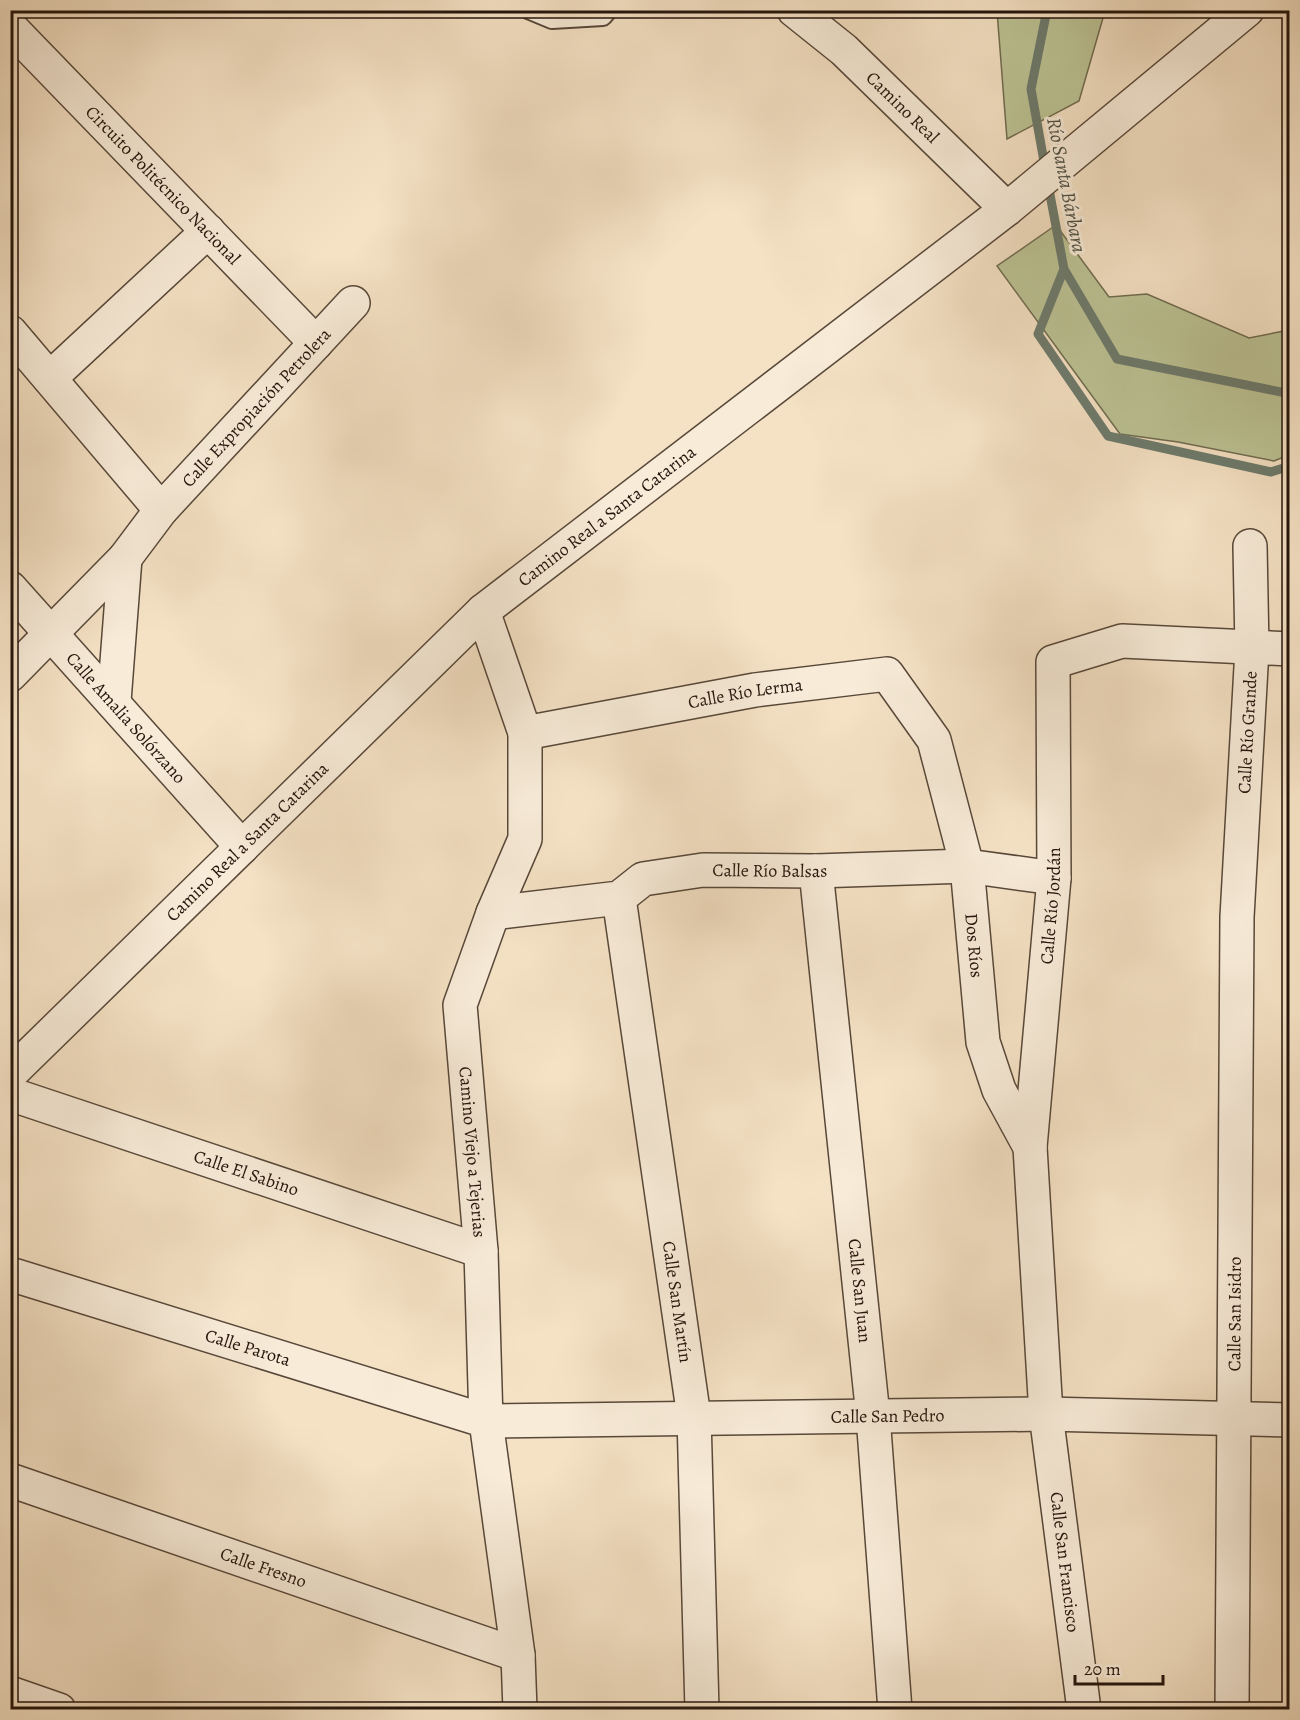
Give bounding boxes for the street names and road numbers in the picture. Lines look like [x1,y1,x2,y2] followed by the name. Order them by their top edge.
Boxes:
[861,66,945,149] street label: Camino Real
[80,100,246,270] street label: Circuito Politécnico Nacional
[176,322,336,492] street label: Calle Expropiación Petrolera
[513,440,701,592] street label: Camino Real a Santa Catarina
[61,647,191,789] street label: Calle Amalia Solórzano
[1232,670,1263,794] street label: Calle Río Grande
[686,672,805,714] street label: Calle Río Lerma
[161,756,334,927] street label: Camino Real a Santa Catarina
[1034,847,1066,965] street label: Calle Río Jordán
[712,858,828,883] street label: Calle Río Balsas
[959,912,989,979] street label: Dos Ríos
[453,1066,492,1239] street label: Camino Viejo a Tejerias
[191,1144,302,1201] street label: Calle El Sabino
[843,1237,877,1344] street label: Calle San Juan
[657,1239,698,1364] street label: Calle San Martín
[1222,1256,1247,1372] street label: Calle San Isidro
[202,1323,294,1372] street label: Calle Parota
[831,1403,945,1429] street label: Calle San Pedro
[1044,1490,1086,1634] street label: Calle San Francisco
[217,1541,310,1593] street label: Calle Fresno

